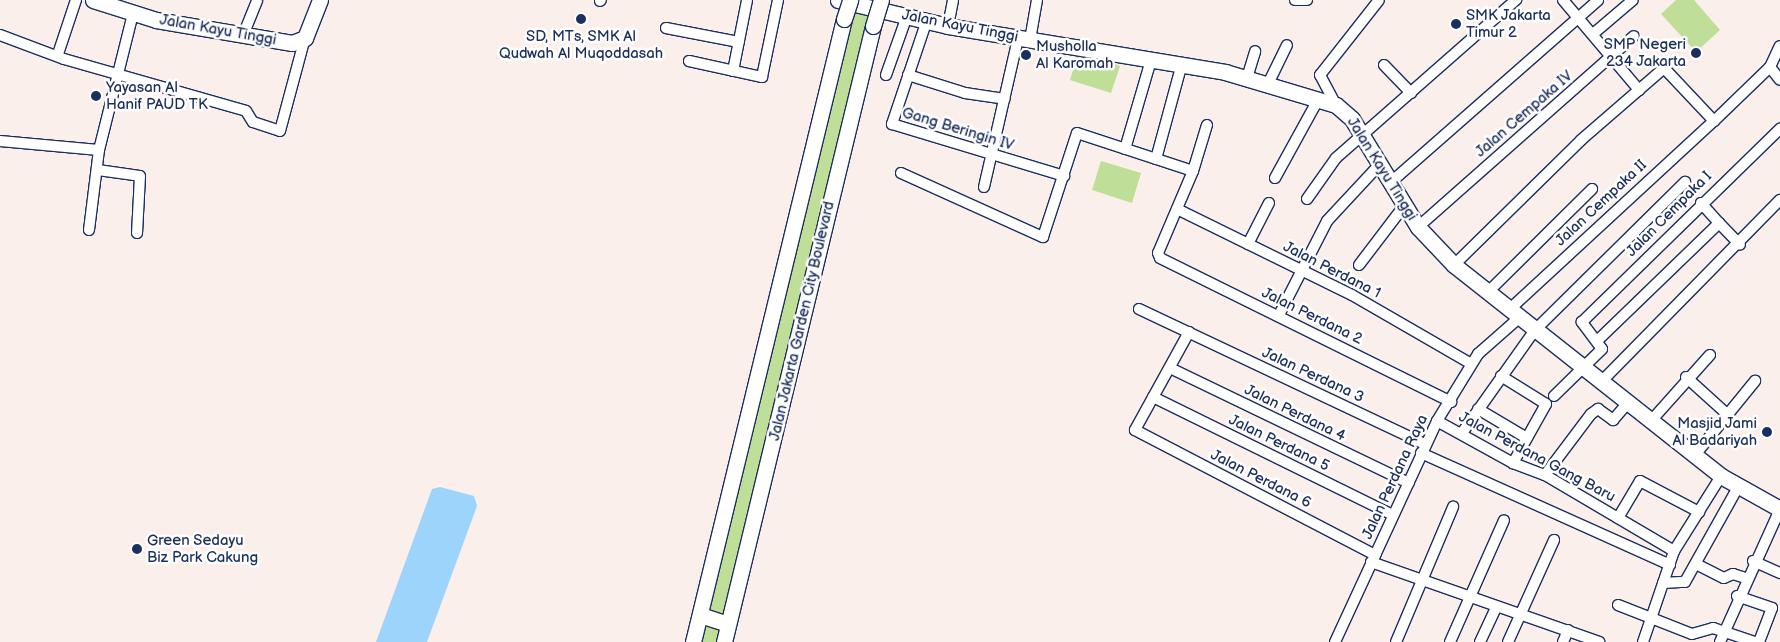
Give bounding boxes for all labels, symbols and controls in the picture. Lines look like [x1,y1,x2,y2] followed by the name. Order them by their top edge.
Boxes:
[900,6,1020,46] street label: Jalan Kayu Tinggi
[1466,6,1552,41] place label: SMK Jakarta Timur 2
[158,11,278,49] street label: Jalan Kayu Tinggi
[575,13,587,25] marker: SD, MTs, SMK Al Qudwah Al Muqoddasah
[1450,18,1462,30] marker: SMK Jakarta Timur 2
[499,27,663,62] place label: SD, MTs, SMK Al Qudwah Al Muqoddasah
[1604,35,1686,70] place label: SMP Negeri 234 Jakarta
[1036,37,1113,72] place label: Musholla Al Karomah
[1690,47,1702,59] marker: SMP Negeri 234 Jakarta
[1020,49,1032,61] marker: Musholla Al Karomah
[1472,67,1576,161] street label: Jalan Cempaka IV
[106,78,208,113] place label: Yayasan Al Hanif PAUD TK
[90,90,102,102] marker: Yayasan Al Hanif PAUD TK
[900,103,1016,155] street label: Gang Beringin IV
[1343,114,1421,224] street label: Jalan Kayu Tinggi
[1552,156,1650,250] street label: Jalan Cempaka II
[1622,167,1716,261] street label: Jalan Cempaka I
[765,199,839,443] street label: Jalan Jakarta Garden City Boulevard
[1280,238,1384,302] street label: Jalan Perdana 1
[1259,284,1365,348] street label: Jalan Perdana 2
[1259,344,1367,406] street label: Jalan Perdana 3
[1241,381,1349,445] street label: Jalan Perdana 4
[1456,408,1618,506] street label: Jalan Perdana Gang Baru
[1226,411,1332,475] street label: Jalan Perdana 5
[1358,412,1432,542] street label: Jalan Perdana Raya
[1673,414,1757,449] place label: Masjid Jami Al Badariyah
[1761,426,1773,438] marker: Masjid Jami Al Badariyah
[1208,446,1314,512] street label: Jalan Perdana 6
[147,531,258,566] place label: Green Sedayu Biz Park Cakung
[131,543,143,555] marker: Green Sedayu Biz Park Cakung

